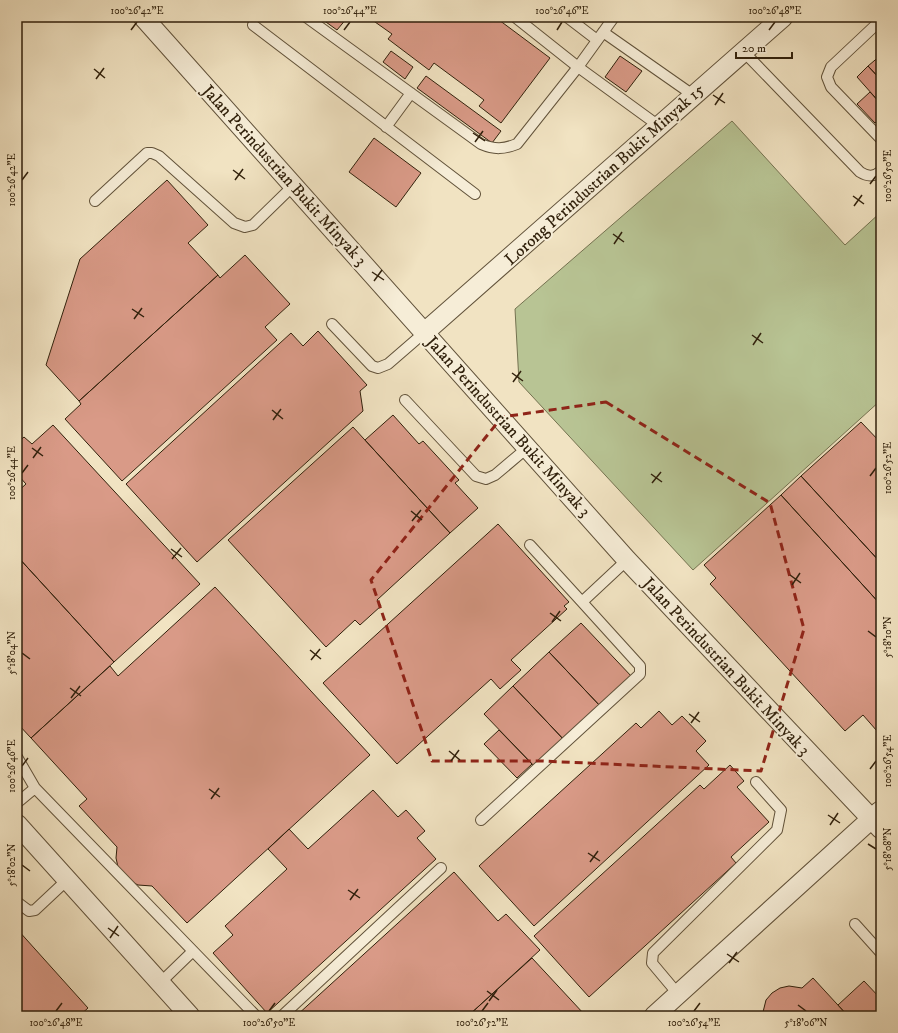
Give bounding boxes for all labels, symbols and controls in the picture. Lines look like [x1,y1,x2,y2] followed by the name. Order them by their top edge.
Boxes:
[111,5,164,17] text: 100°26'42"E
[323,5,377,17] text: 100°26'44"E
[535,5,589,17] text: 100°26'46"E
[748,5,802,17] text: 100°26'48"E
[736,34,792,60] scale bar
[742,41,766,56] text: 20 m
[196,79,371,271] street label: Jalan Perindustrian Bukit Minyak 3
[500,79,710,271] street label: Lorong Perindustrian Bukit Minyak 15
[882,150,894,202] text: 100°26'50"E
[6,154,18,207] text: 100°26'42"E
[420,330,595,522] street label: Jalan Perindustrian Bukit Minyak 3
[882,442,894,494] text: 100°26'52"E
[6,446,18,500] text: 100°26'44"E
[636,571,815,761] street label: Jalan Perindustrian Bukit Minyak 3
[882,616,894,658] text: 5°18'10"N
[6,631,18,675] text: 5°18'04"N
[882,735,894,787] text: 100°26'54"E
[6,739,18,793] text: 100°26'46"E
[882,828,894,870] text: 5°18'08"N
[6,844,18,886] text: 5°18'02"N
[29,1017,83,1029] text: 100°26'48"E
[243,1017,295,1029] text: 100°26'50"E
[456,1017,508,1029] text: 100°26'52"E
[668,1017,720,1029] text: 100°26'54"E
[784,1017,828,1029] text: 5°18'06"N

